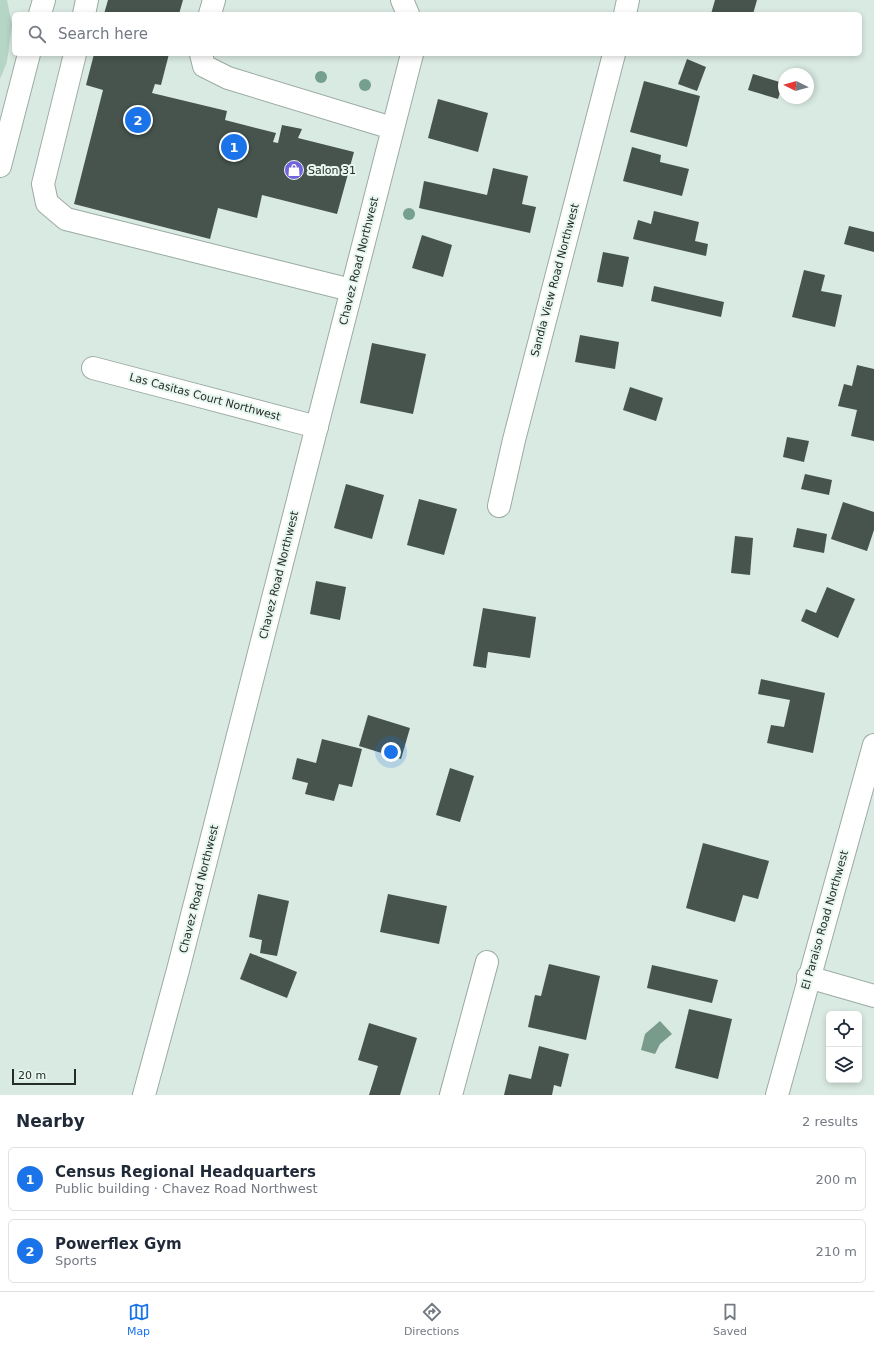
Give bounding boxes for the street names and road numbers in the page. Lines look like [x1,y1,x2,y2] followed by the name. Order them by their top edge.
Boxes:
[337,195,381,326] street label: Chavez Road Northwest
[528,201,582,358] street label: Sandia View Road Northwest
[128,371,283,424] street label: Las Casitas Court Northwest
[257,509,301,640] street label: Chavez Road Northwest
[177,823,221,954] street label: Chavez Road Northwest
[799,848,851,991] street label: El Paraiso Road Northwest

